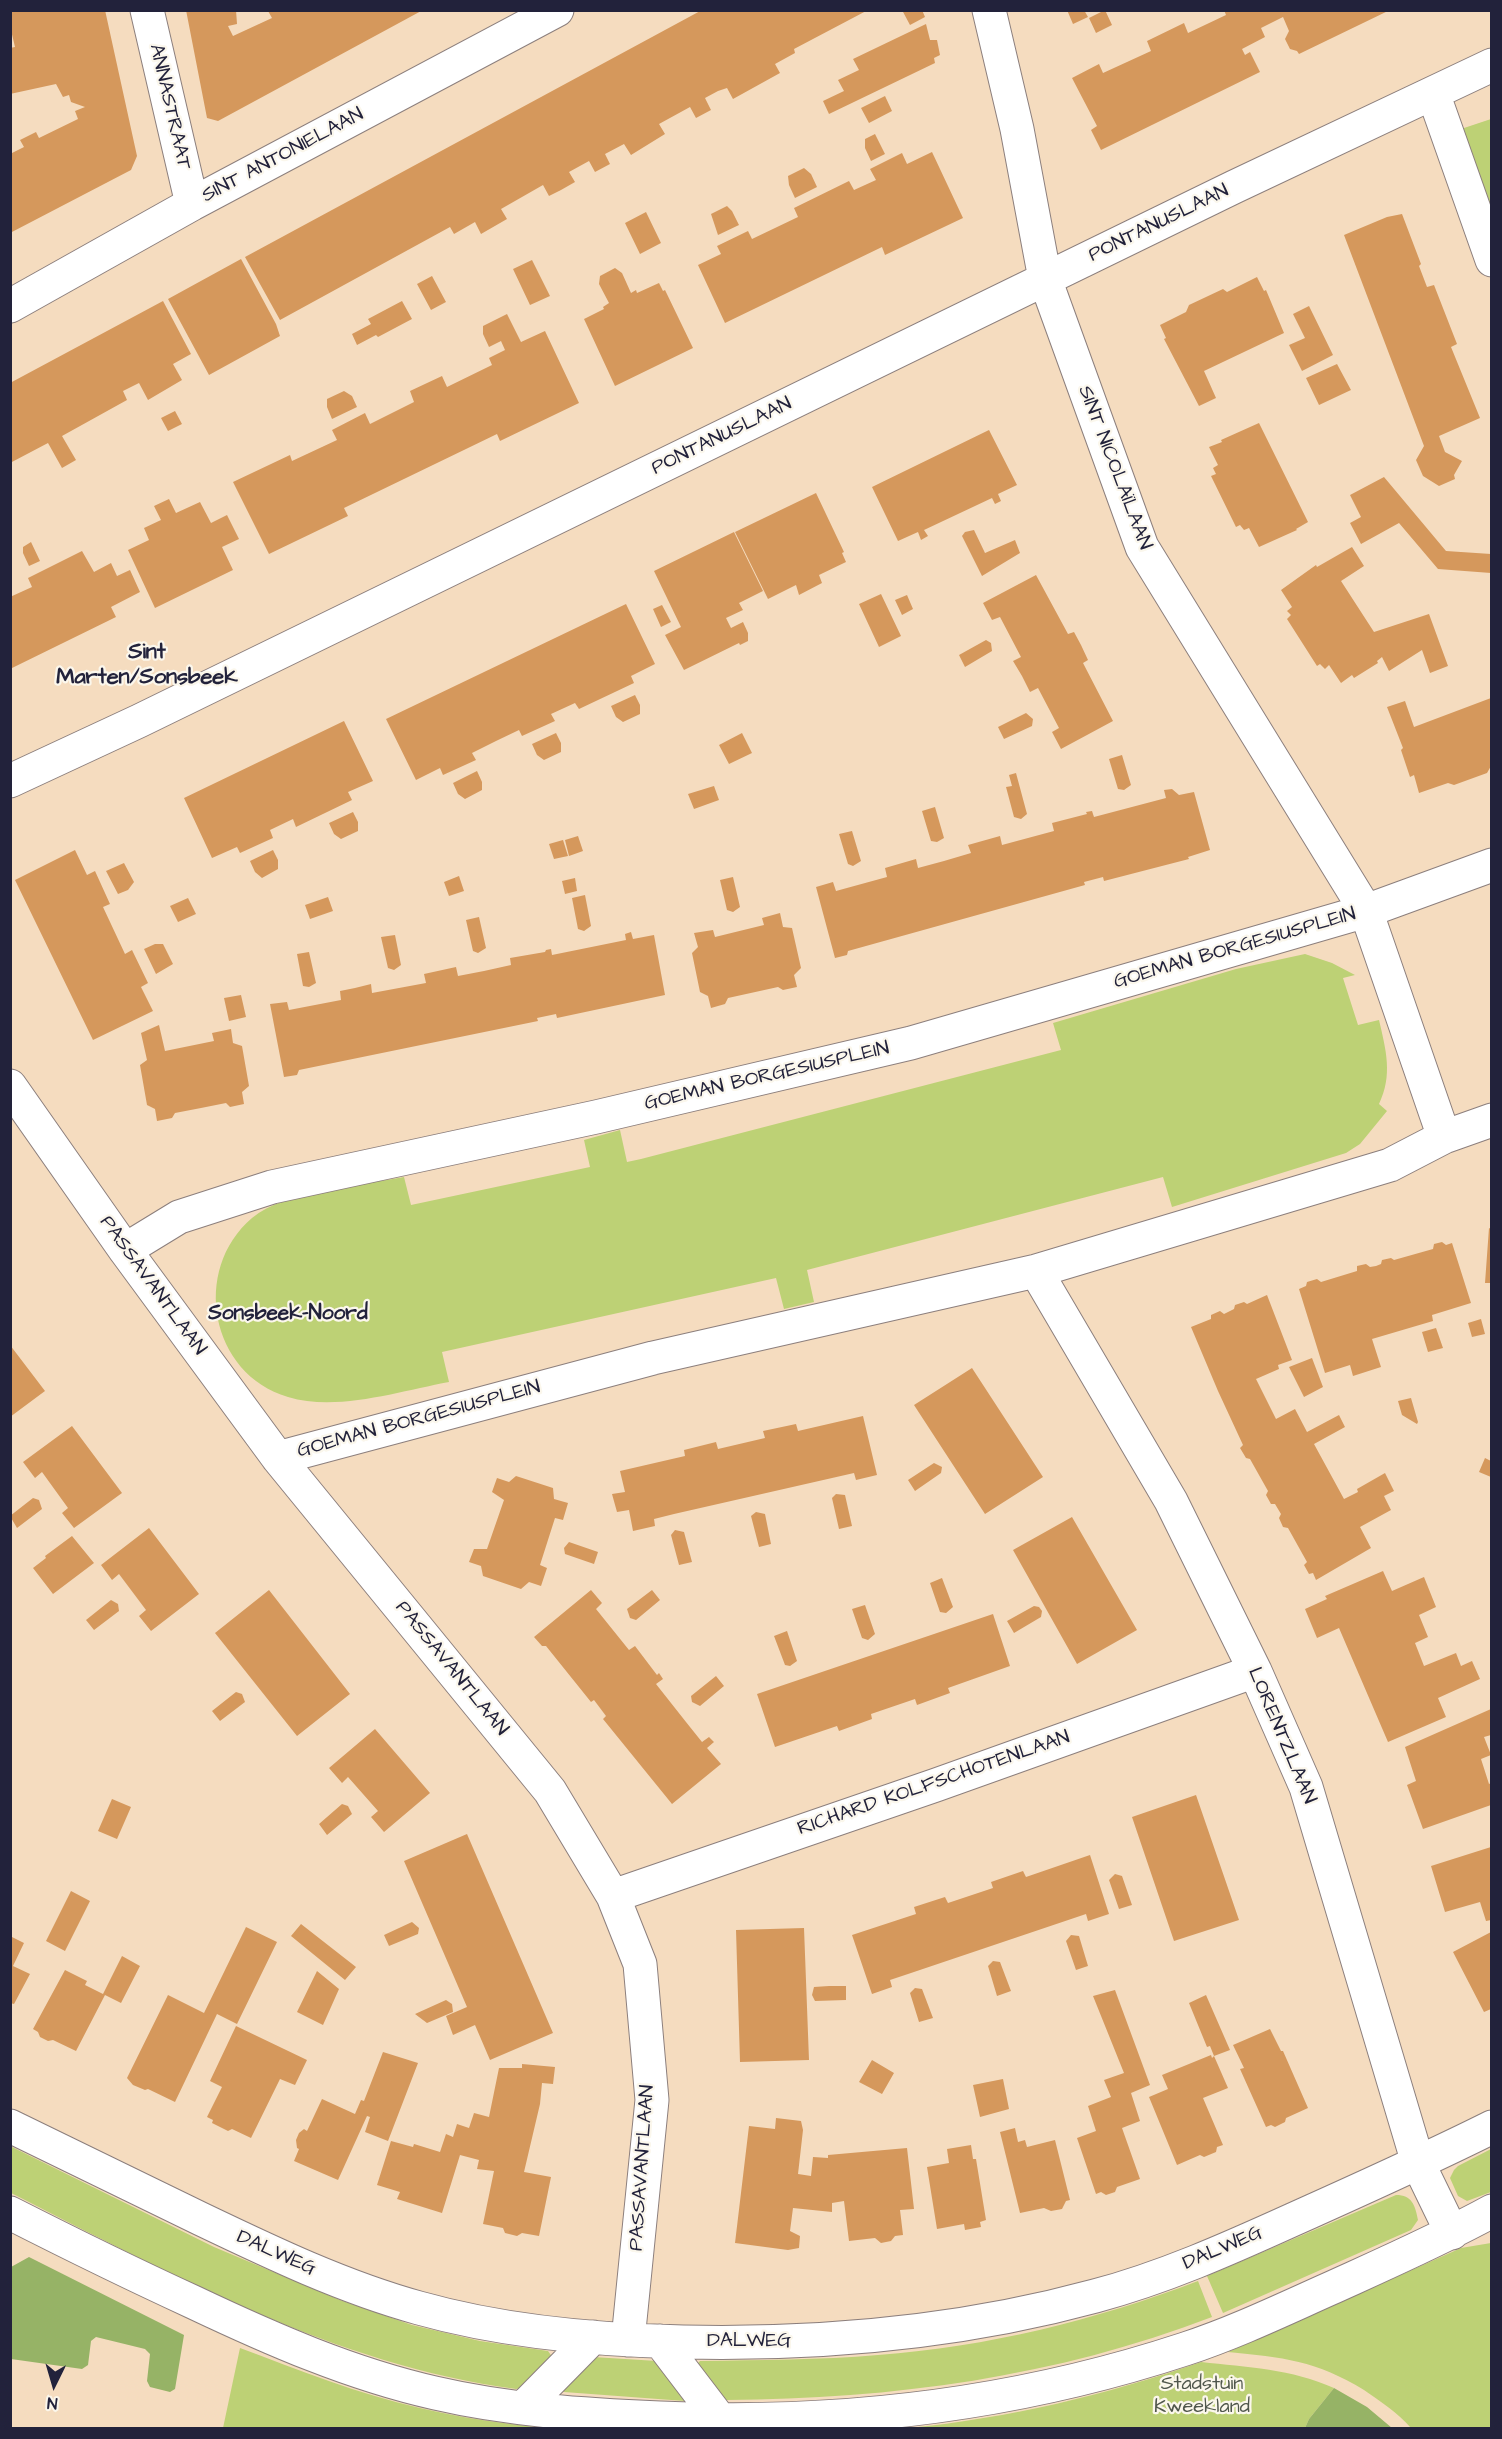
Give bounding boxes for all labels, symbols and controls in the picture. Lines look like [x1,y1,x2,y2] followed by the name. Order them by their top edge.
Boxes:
[143,42,195,172] street label: ANNASTRAAT
[198,103,368,209] street label: SINT ANTONIELAAN
[1085,180,1233,268] street label: PONTANUSLAAN
[1072,383,1156,553] street label: SINT NICOLAÏLAAN
[648,393,796,481] street label: PONTANUSLAAN
[56,640,238,692] district label: Sint Marten/Sonsbeek
[1111,903,1359,995] street label: GOEMAN BORGESIUSPLEIN
[642,1037,892,1117] street label: GOEMAN BORGESIUSPLEIN
[93,1212,211,1360] street label: PASSAVANTLAAN
[208,1302,368,1328] district label: Sonsbeek-Noord
[295,1376,543,1464] street label: GOEMAN BORGESIUSPLEIN
[389,1597,513,1741] street label: PASSAVANTLAAN
[1241,1664,1321,1808] street label: LORENTZLAAN
[795,1726,1073,1842] street label: RICHARD KOLFSCHOTENLAAN
[625,2084,661,2252] street label: PASSAVANTLAAN
[1180,2222,1266,2276] street label: DALWEG
[233,2226,319,2282] street label: DALWEG
[707,2330,791,2354] street label: DALWEG
[24,2355,84,2415] north arrow
[1154,2373,1250,2420] park label: Stadstuin Kweekland
[46,2392,58,2414] text: N

